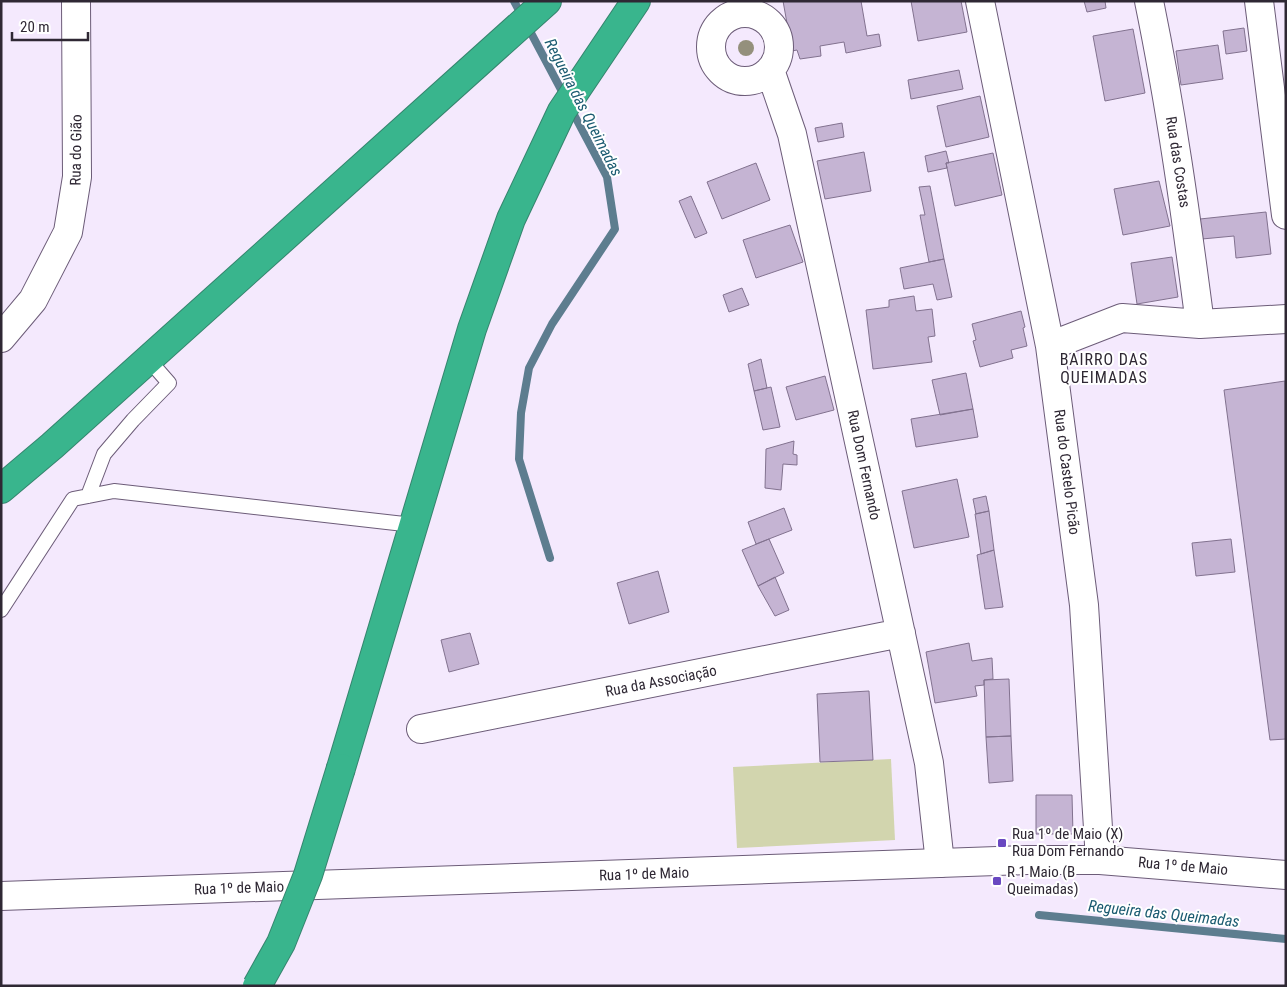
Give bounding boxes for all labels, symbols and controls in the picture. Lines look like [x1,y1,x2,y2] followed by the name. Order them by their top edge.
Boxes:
[12,10,89,42] scale bar
[20,18,50,36] text: 20 m
[541,35,626,179] water label: Regueira das Queimadas
[66,114,86,186] street label: Rua do Gião
[1162,115,1194,209] street label: Rua das Costas
[1060,350,1148,387] district label: BAIRRO DAS QUEIMADAS
[844,408,884,522] street label: Rua Dom Fernando
[1050,408,1084,536] street label: Rua do Castelo Picão
[604,661,718,701] street label: Rua da Associação
[1012,825,1124,860] place label: Rua 1º de Maio (X) Rua Dom Fernando
[996,837,1008,849] marker: Rua 1º de Maio (X) Rua Dom Fernando
[1137,853,1229,879] street label: Rua 1º de Maio
[599,863,689,885] street label: Rua 1º de Maio
[1007,863,1078,898] place label: R 1 Maio (B Queimadas)
[991,875,1003,887] marker: R 1 Maio (B Queimadas)
[194,877,284,899] street label: Rua 1º de Maio
[1087,896,1240,931] water label: Regueira das Queimadas

